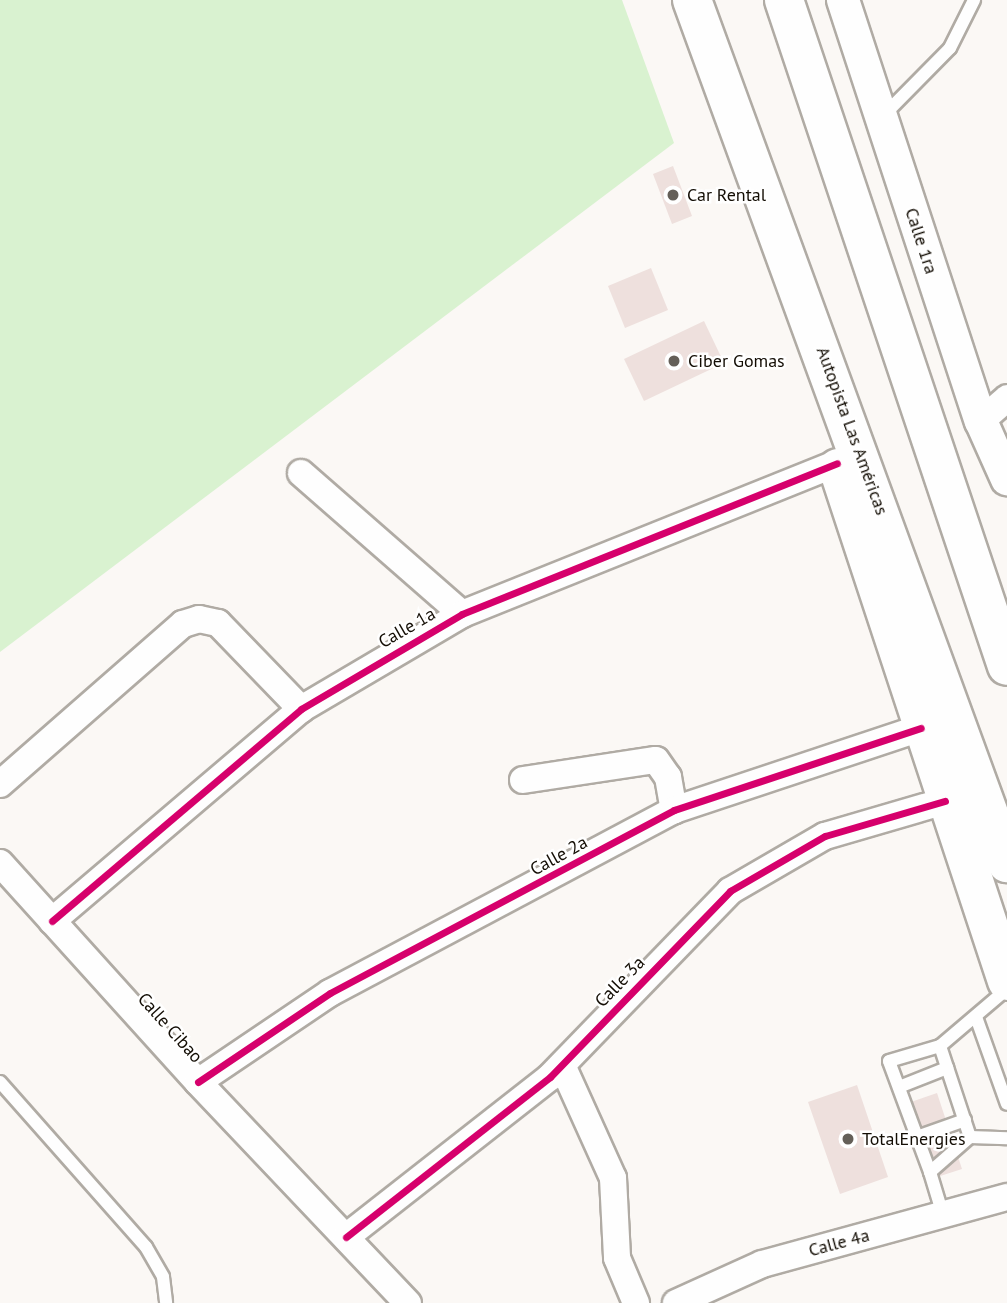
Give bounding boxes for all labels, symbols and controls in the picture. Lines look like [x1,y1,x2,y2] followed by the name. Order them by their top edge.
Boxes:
[687,184,766,206] place label: Car Rental
[665,187,681,203] marker: Car Rental
[900,205,942,277] street label: Calle 1ra
[811,344,893,518] street label: Autopista Las Américas
[688,350,785,372] place label: Ciber Gomas
[666,353,682,369] marker: Ciber Gomas
[375,603,439,653] street label: Calle 1a
[527,832,591,880] street label: Calle 2a
[591,952,649,1012] street label: Calle 3a
[133,989,207,1067] street label: Calle Cibao
[862,1128,966,1150] place label: TotalEnergies
[840,1131,856,1147] marker: TotalEnergies
[806,1225,872,1261] street label: Calle 4a

